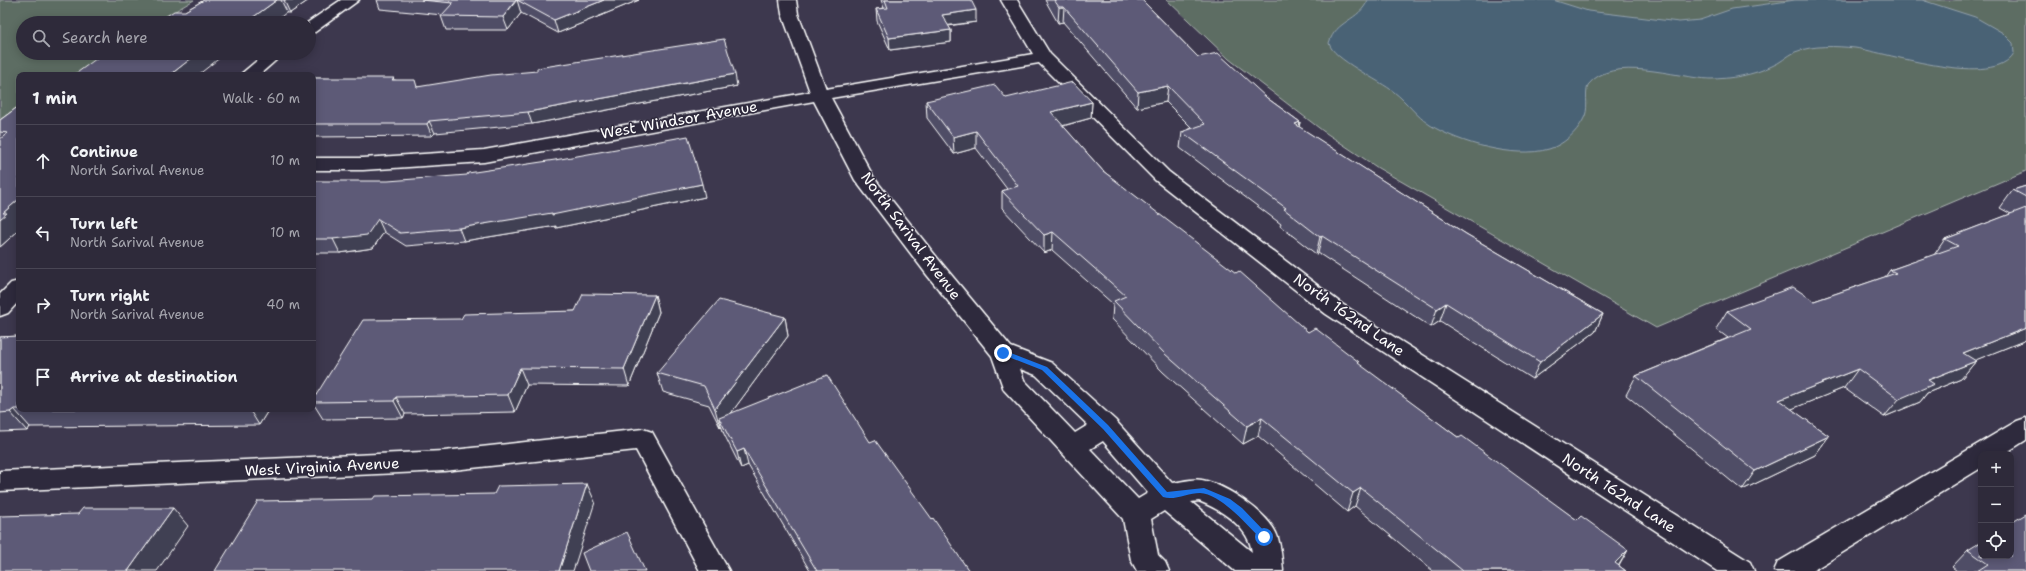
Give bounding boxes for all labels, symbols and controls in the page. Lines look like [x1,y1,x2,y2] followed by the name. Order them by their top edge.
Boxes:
[16,16,316,60] search box
[30,27,52,49] icon: search
[62,28,148,48] text: Search here
[32,87,77,109] text: 1 min
[223,90,300,107] text: Walk · 60 m
[599,96,759,144] street label: West Windsor Avenue
[70,142,138,162] text: Continue
[32,150,54,172] icon: ahead
[270,152,300,169] text: 10 m
[70,162,204,179] text: North Sarival Avenue
[856,168,966,304] street label: North Sarival Avenue
[70,214,138,234] text: Turn left
[32,222,54,244] icon: left
[270,224,300,241] text: 10 m
[70,234,204,251] text: North Sarival Avenue
[1289,269,1409,361] street label: North 162nd Lane
[70,286,150,306] text: Turn right
[32,294,54,316] icon: right
[266,296,300,313] text: 40 m
[70,306,204,323] text: North Sarival Avenue
[994,344,1012,362] route end
[32,366,54,388] icon: arrive
[70,367,238,387] text: Arrive at destination
[1558,449,1680,537] street label: North 162nd Lane
[1978,451,2014,559] map controls
[1978,451,2014,487] button: +
[244,453,400,481] street label: West Virginia Avenue
[1978,487,2014,523] button: −
[1978,523,2014,559] button: locate
[1255,528,1273,546] route start

